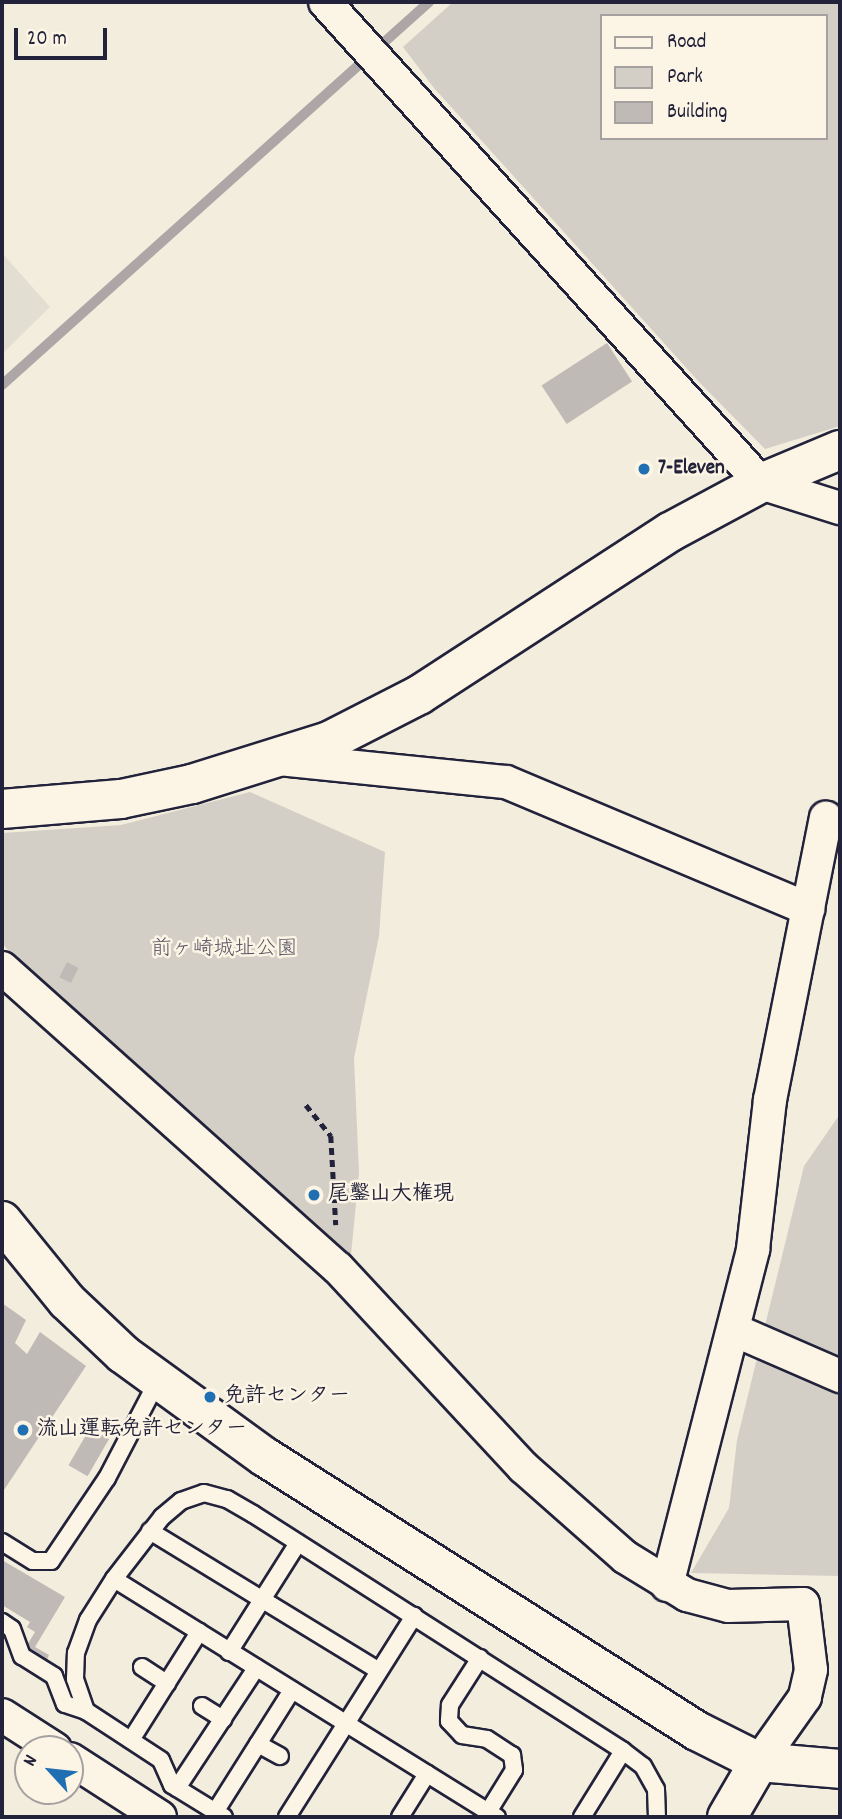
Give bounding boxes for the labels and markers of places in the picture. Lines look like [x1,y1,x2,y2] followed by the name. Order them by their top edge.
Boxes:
[658,456,725,482] place label: 7-Eleven
[636,461,652,477] marker: 7-Eleven
[328,1182,454,1208] place label: 尾鑿山大権現
[306,1187,322,1203] marker: 尾鑿山大権現
[224,1384,350,1410] place label: 免許センター
[202,1389,218,1405] marker: 免許センター
[37,1417,247,1443] place label: 流山運転免許センター
[15,1422,31,1438] marker: 流山運転免許センター

